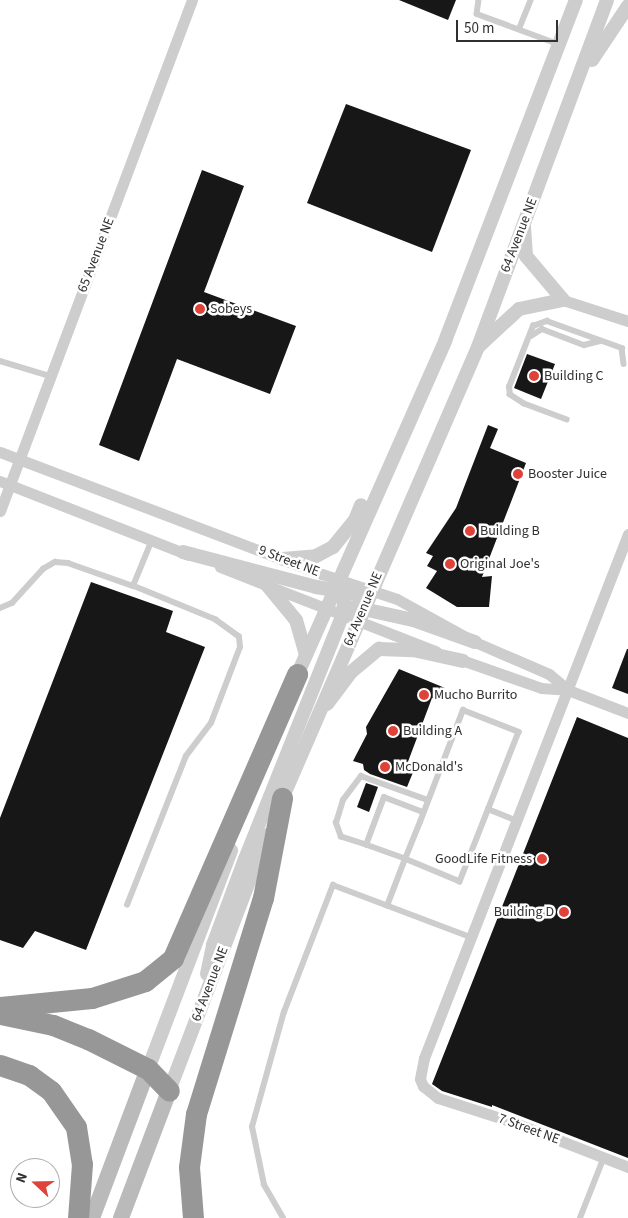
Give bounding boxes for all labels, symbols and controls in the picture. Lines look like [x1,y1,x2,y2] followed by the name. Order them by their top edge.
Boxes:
[458,10,560,42] scale bar
[464,18,494,39] text: 50 m
[497,195,541,275] street label: 64 Avenue NE
[74,215,118,295] street label: 65 Avenue NE
[210,301,252,317] place label: Sobeys
[194,303,206,315] marker: Sobeys
[544,368,604,384] place label: Building C
[528,370,540,382] marker: Building C
[528,466,607,482] place label: Booster Juice
[512,468,524,480] marker: Booster Juice
[480,523,540,539] place label: Building B
[464,525,476,537] marker: Building B
[256,542,322,580] street label: 9 Street NE
[460,556,539,572] place label: Original Joe's
[444,558,456,570] marker: Original Joe's
[340,569,386,649] street label: 64 Avenue NE
[434,687,517,703] place label: Mucho Burrito
[418,689,430,701] marker: Mucho Burrito
[403,723,462,739] place label: Building A
[387,725,399,737] marker: Building A
[395,759,463,775] place label: McDonald's
[379,761,391,773] marker: McDonald's
[435,851,532,867] place label: GoodLife Fitness
[536,853,548,865] marker: GoodLife Fitness
[494,904,554,920] place label: Building D
[558,906,570,918] marker: Building D
[188,944,232,1024] street label: 64 Avenue NE
[496,1110,562,1148] street label: 7 Street NE
[10,1158,60,1208] north arrow
[11,1170,33,1186] text: N

